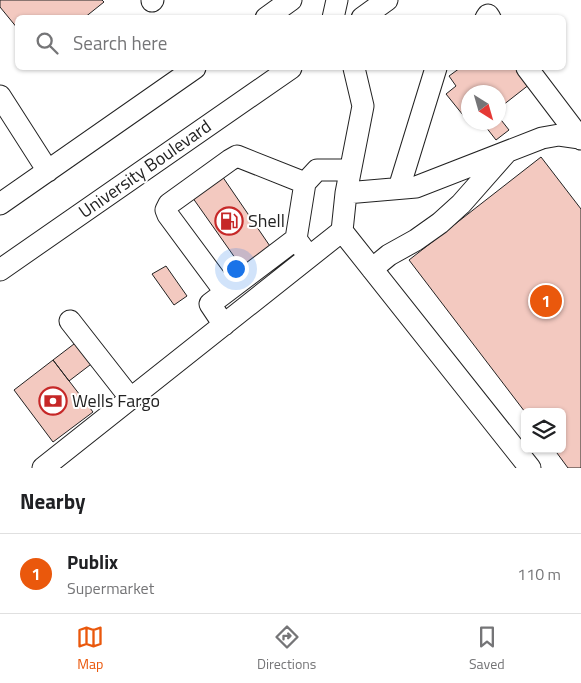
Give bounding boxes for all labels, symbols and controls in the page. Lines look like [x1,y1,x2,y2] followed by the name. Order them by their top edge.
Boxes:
[15,15,566,70] search box
[73,28,167,57] text: Search here
[33,29,61,57] icon: search
[461,85,506,130] north arrow
[73,113,217,225] street label: University Boulevard
[214,206,244,236] fuel station icon: Shell
[248,207,285,234] place label: Shell
[223,256,249,282] your location
[530,282,562,320] pin: 1
[38,386,68,416] bank icon: Wells Fargo
[72,387,160,414] place label: Wells Fargo
[521,408,566,453] map controls
[521,408,566,453] button: layers
[20,485,85,517] text: Nearby
[67,547,118,576] text: Publix
[32,562,40,586] text: 1
[517,562,561,586] text: 110 m
[67,576,154,600] text: Supermarket
[76,623,104,674] tab: Map
[257,623,316,674] tab: Directions
[469,623,505,674] tab: Saved

